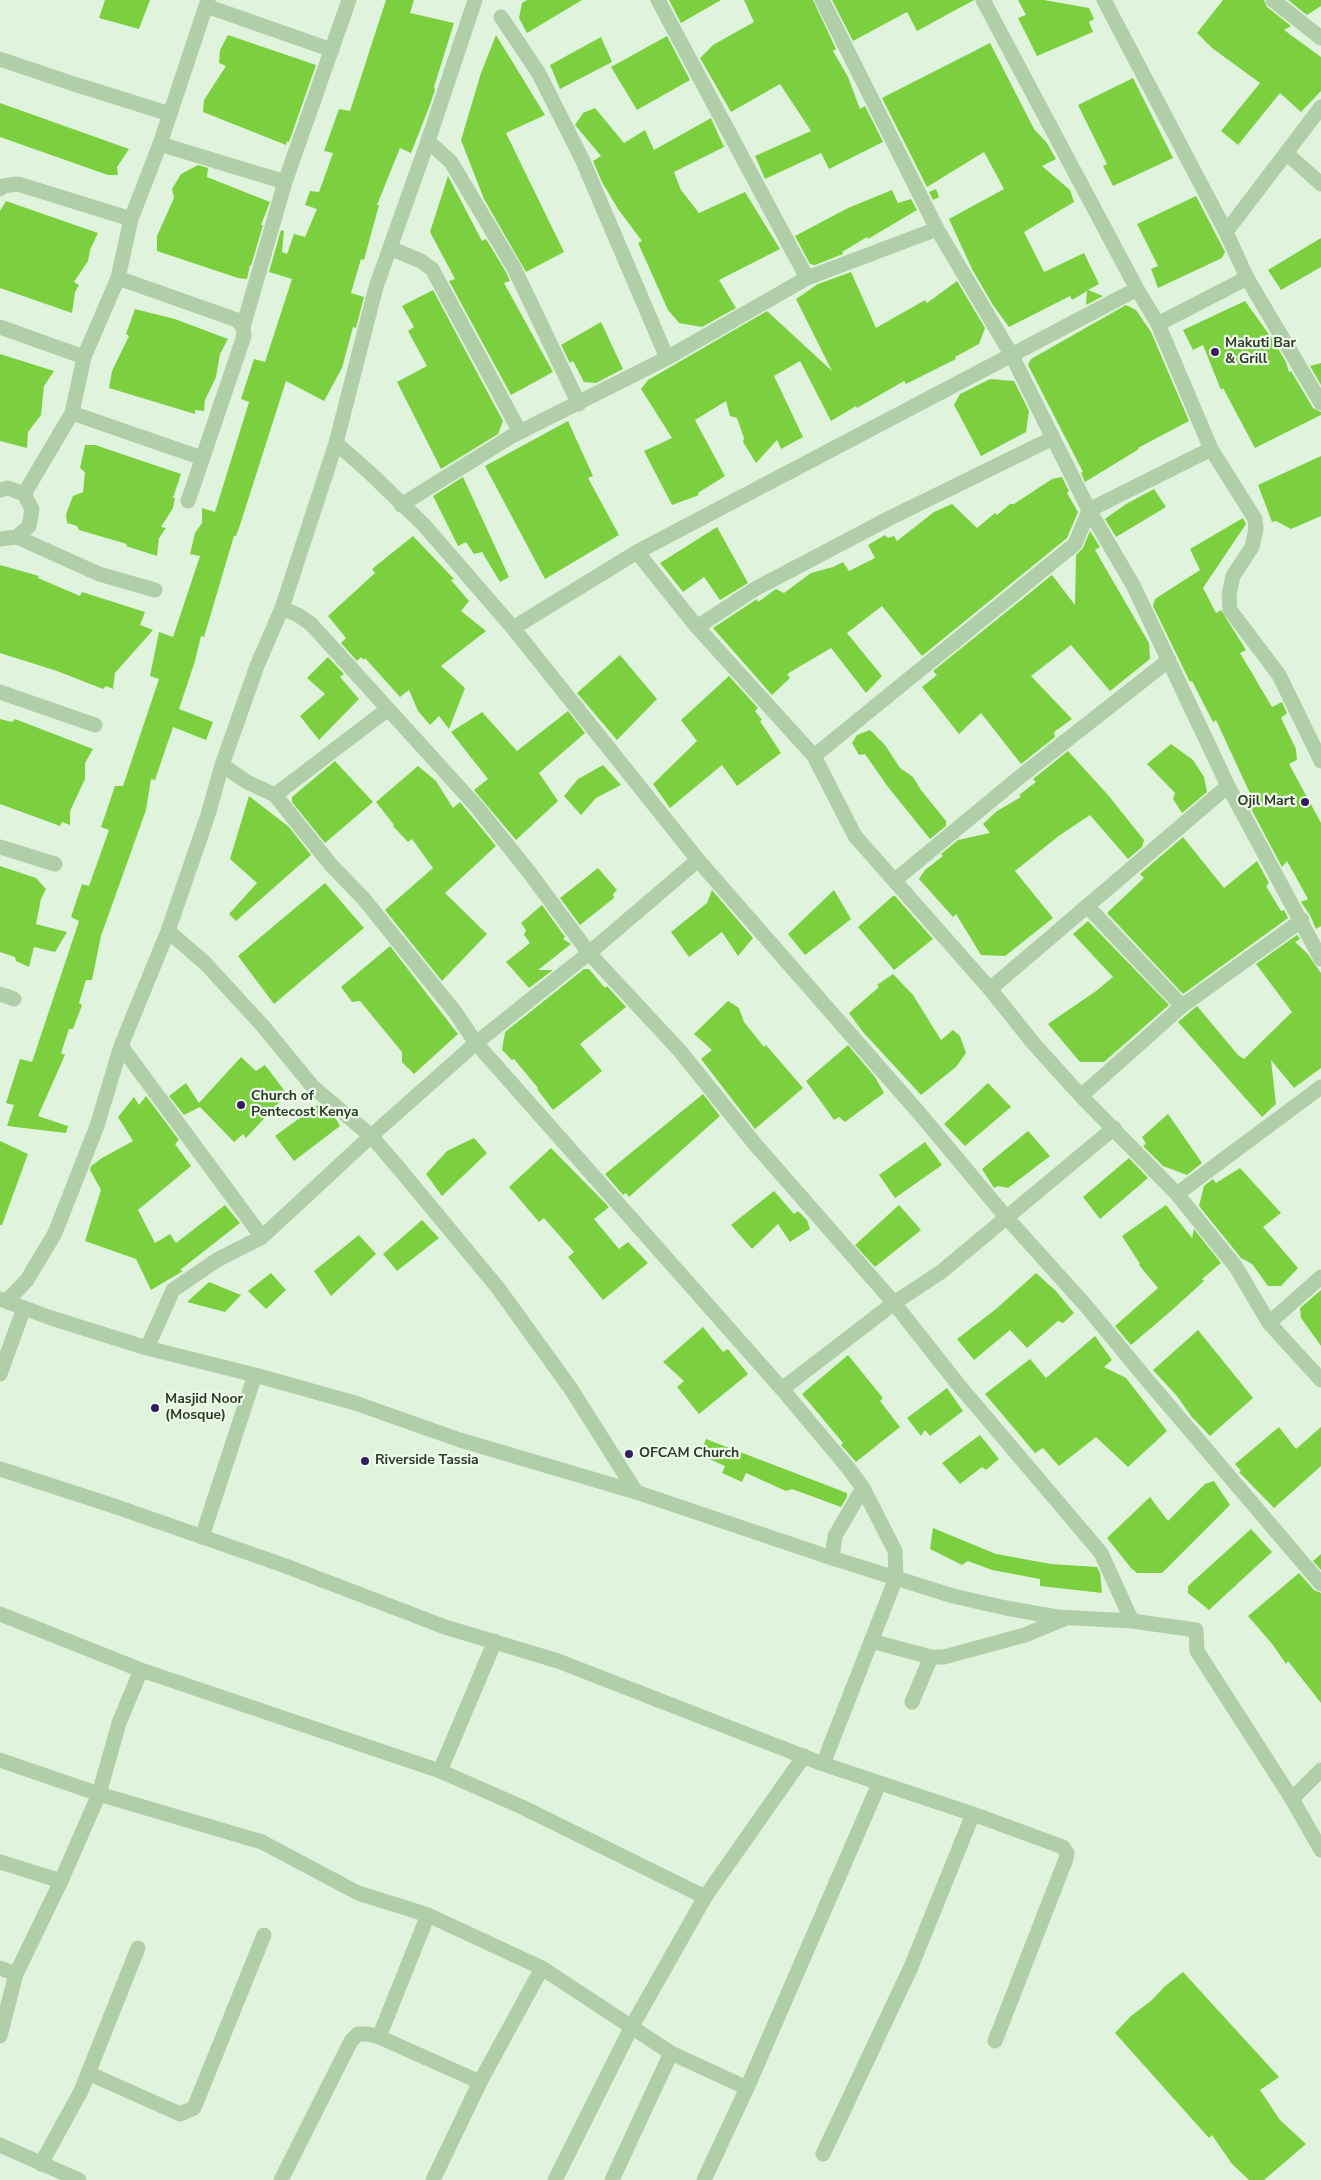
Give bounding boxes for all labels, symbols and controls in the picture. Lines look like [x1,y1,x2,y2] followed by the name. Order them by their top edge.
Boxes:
[1225,336,1296,368] place label: Makuti Bar & Grill
[1209,346,1221,358] marker: Makuti Bar & Grill
[1238,794,1295,810] place label: Ojil Mart
[1299,796,1311,808] marker: Ojil Mart
[251,1089,359,1122] place label: Church of Pentecost Kenya
[235,1099,247,1111] marker: Church of Pentecost Kenya
[165,1392,243,1424] place label: Masjid Noor (Mosque)
[149,1402,161,1414] marker: Masjid Noor (Mosque)
[639,1446,739,1462] place label: OFCAM Church
[623,1448,635,1460] marker: OFCAM Church
[375,1453,479,1469] place label: Riverside Tassia
[359,1455,371,1467] marker: Riverside Tassia

